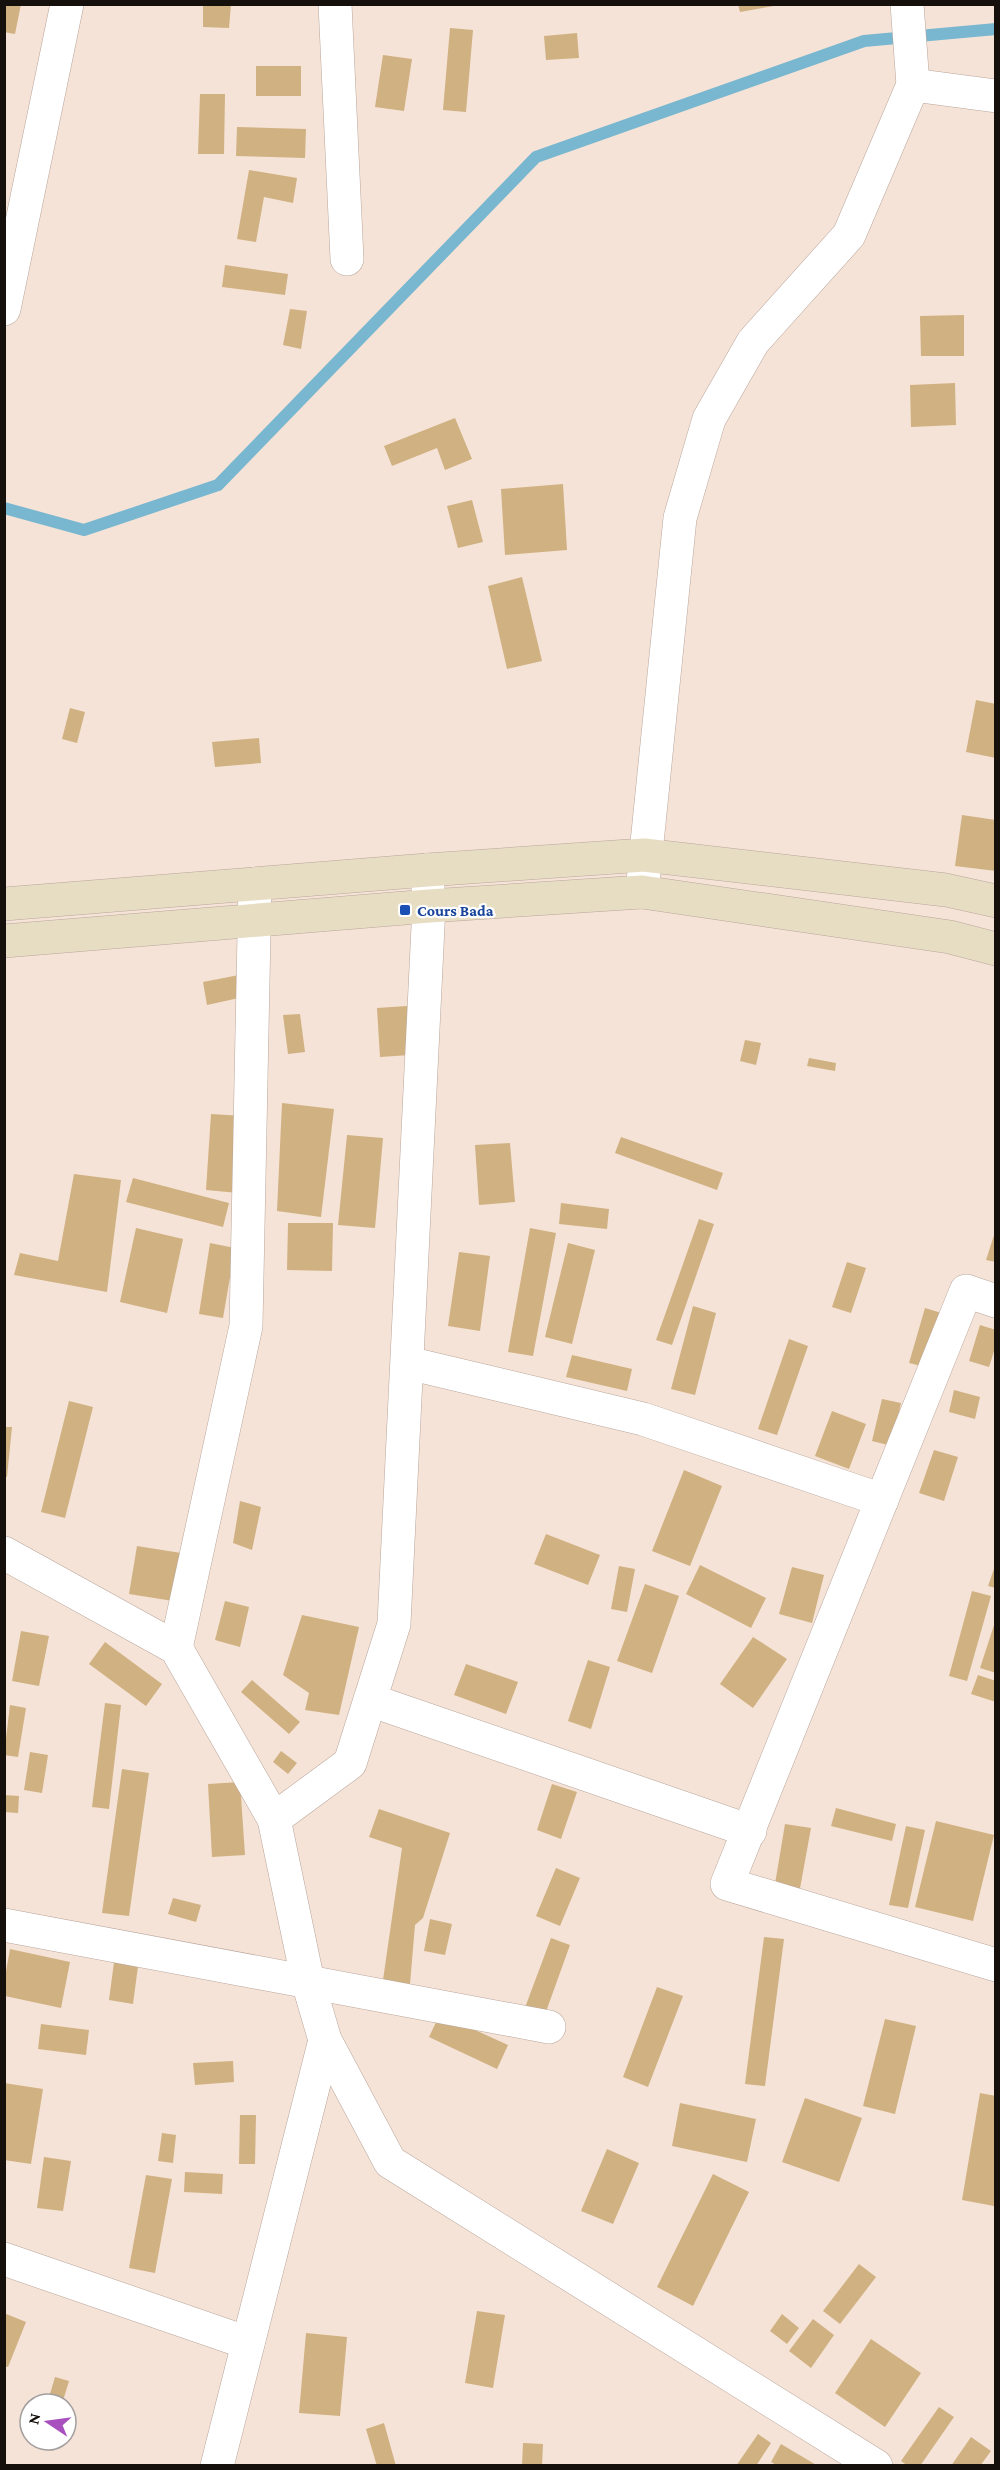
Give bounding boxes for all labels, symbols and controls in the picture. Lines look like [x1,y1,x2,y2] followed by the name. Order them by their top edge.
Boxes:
[417,902,494,919] place label: Cours Bada
[398,903,412,917] marker: Cours Bada
[18,2392,78,2452] north arrow
[24,2411,43,2426] text: N

